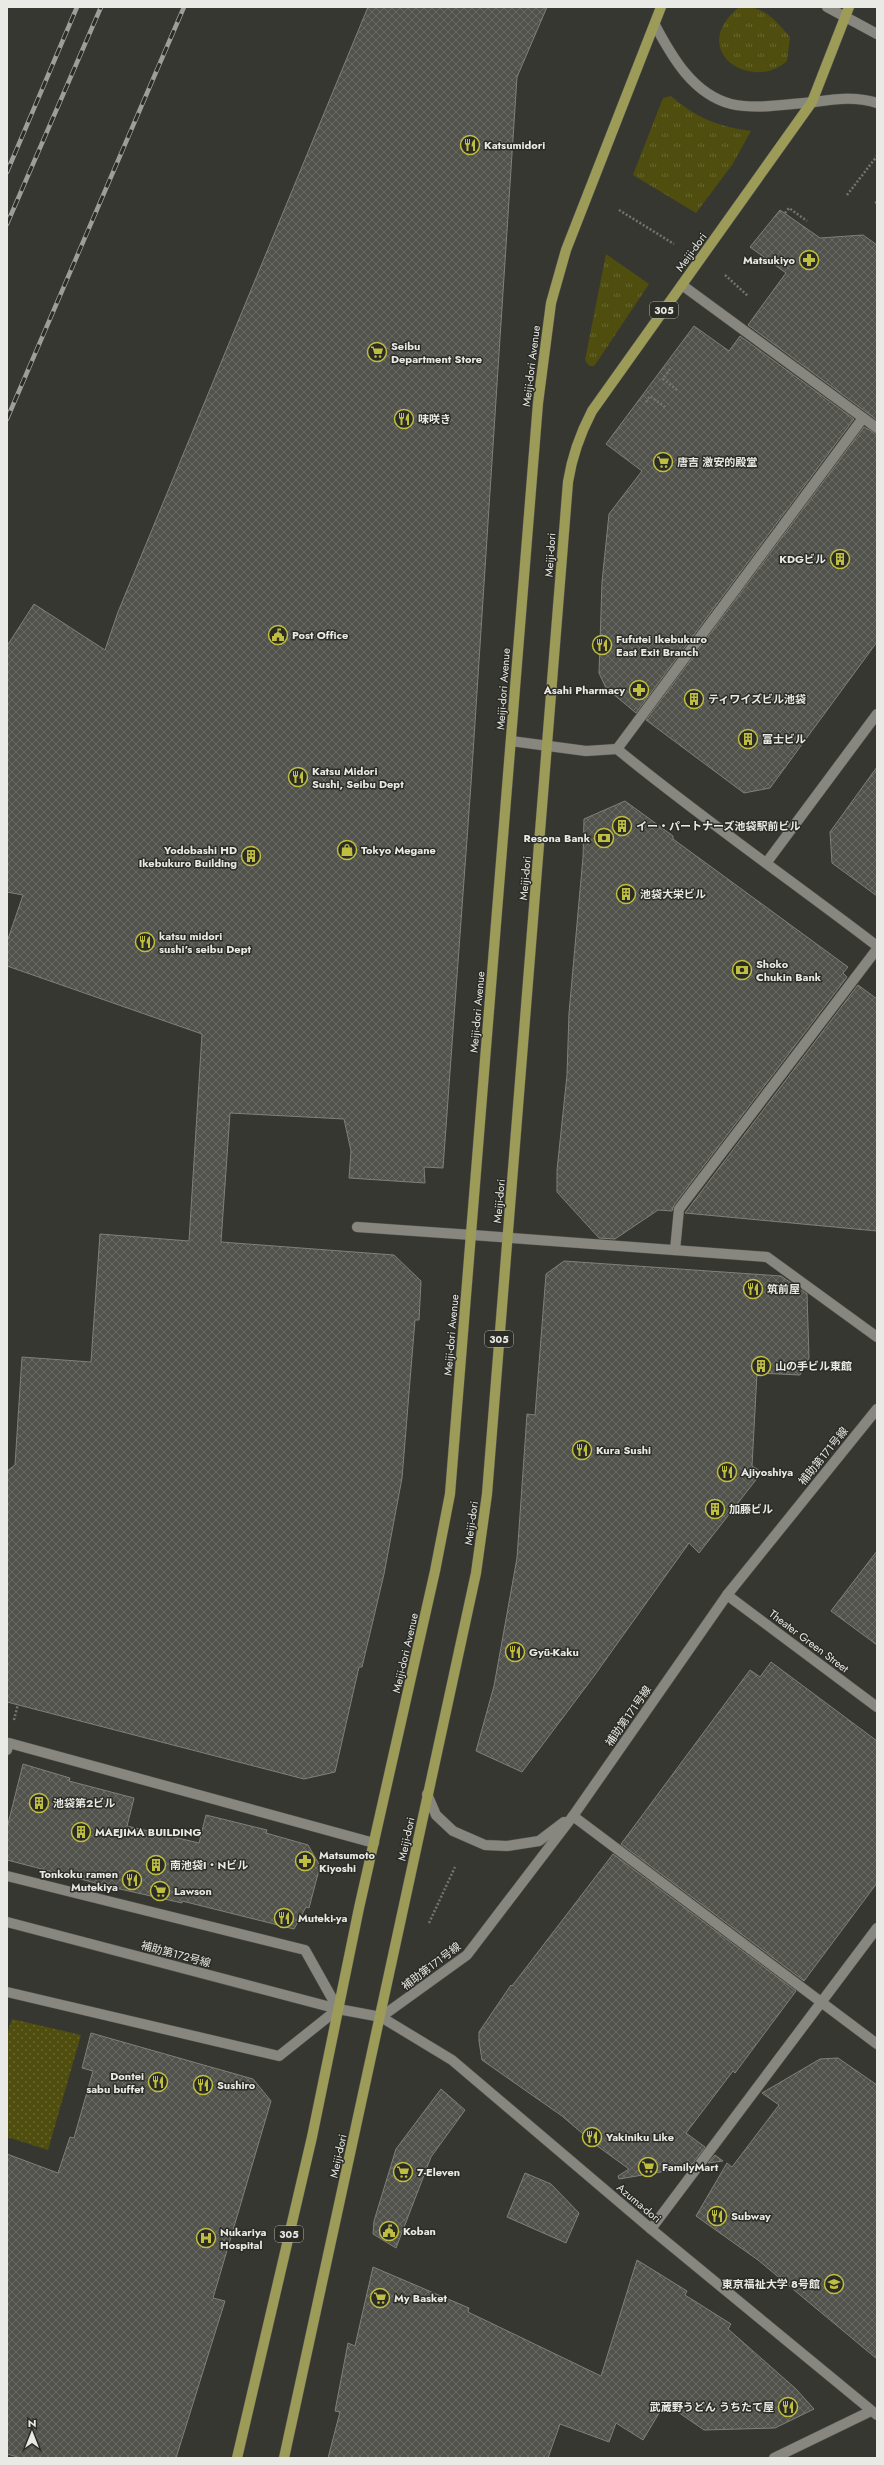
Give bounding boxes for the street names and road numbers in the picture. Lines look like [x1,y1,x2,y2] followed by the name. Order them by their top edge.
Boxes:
[672,229,711,275] street label: Meiji-dori
[650,302,678,318] road number: 305
[518,324,544,408] street label: Meiji-dori Avenue
[540,532,560,578] street label: Meiji-dori
[492,647,514,730] street label: Meiji-dori Avenue
[515,855,535,901] street label: Meiji-dori
[465,970,489,1053] street label: Meiji-dori Avenue
[489,1178,509,1224] street label: Meiji-dori
[439,1293,463,1376] street label: Meiji-dori Avenue
[485,1331,513,1347] road number: 305
[795,1423,851,1489] street label: 補助第171号線
[460,1500,482,1546] street label: Meiji-dori
[766,1606,852,1676] street label: Theater Green Street
[388,1611,422,1695] street label: Meiji-dori Avenue
[601,1682,655,1750] street label: 補助第171号線
[394,1816,418,1862] street label: Meiji-dori
[139,1937,213,1971] street label: 補助第172号線
[398,1938,464,1994] street label: 補助第171号線
[326,2133,350,2179] street label: Meiji-dori
[613,2180,665,2226] street label: Azuma-dori
[275,2226,303,2242] road number: 305

